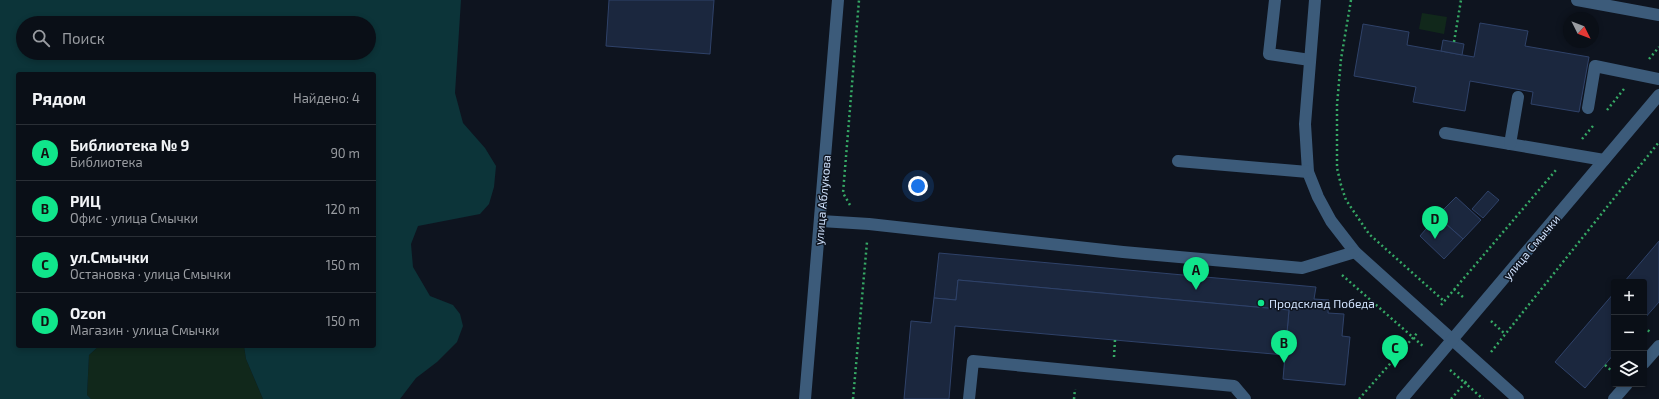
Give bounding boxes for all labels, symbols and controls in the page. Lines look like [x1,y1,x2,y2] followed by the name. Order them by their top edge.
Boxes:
[1563,12,1599,48] north arrow
[16,16,376,60] search box
[30,27,52,49] icon: search
[62,29,105,47] text: Поиск
[32,88,86,108] text: Рядом
[293,90,360,106] text: Найдено: 4
[70,136,189,154] text: Библиотека № 9
[41,145,49,161] text: A
[330,145,360,161] text: 90 m
[70,154,143,170] text: Библиотека
[811,154,834,246] street label: улица Аблукова
[908,176,928,196] your location
[70,192,101,210] text: РИЦ
[41,201,49,217] text: B
[325,201,360,217] text: 120 m
[1422,206,1448,239] pin: D
[70,210,198,226] text: Офис · улица Смычки
[1500,212,1563,283] street label: улица Смычки
[70,248,149,266] text: ул.Смычки
[41,257,49,273] text: C
[326,257,360,273] text: 150 m
[1183,257,1209,290] pin: A
[70,266,231,282] text: Остановка · улица Смычки
[1611,279,1647,387] map controls
[1611,279,1647,315] button: +
[1269,296,1375,310] place label: Продсклад Победа
[1256,298,1266,308] marker: Продсклад Победа
[70,304,106,322] text: Ozon
[41,313,49,329] text: D
[326,313,360,329] text: 150 m
[1611,315,1647,351] button: −
[70,322,220,338] text: Магазин · улица Смычки
[1271,330,1297,363] pin: B
[1382,335,1408,368] pin: C
[1611,351,1647,387] button: layers

